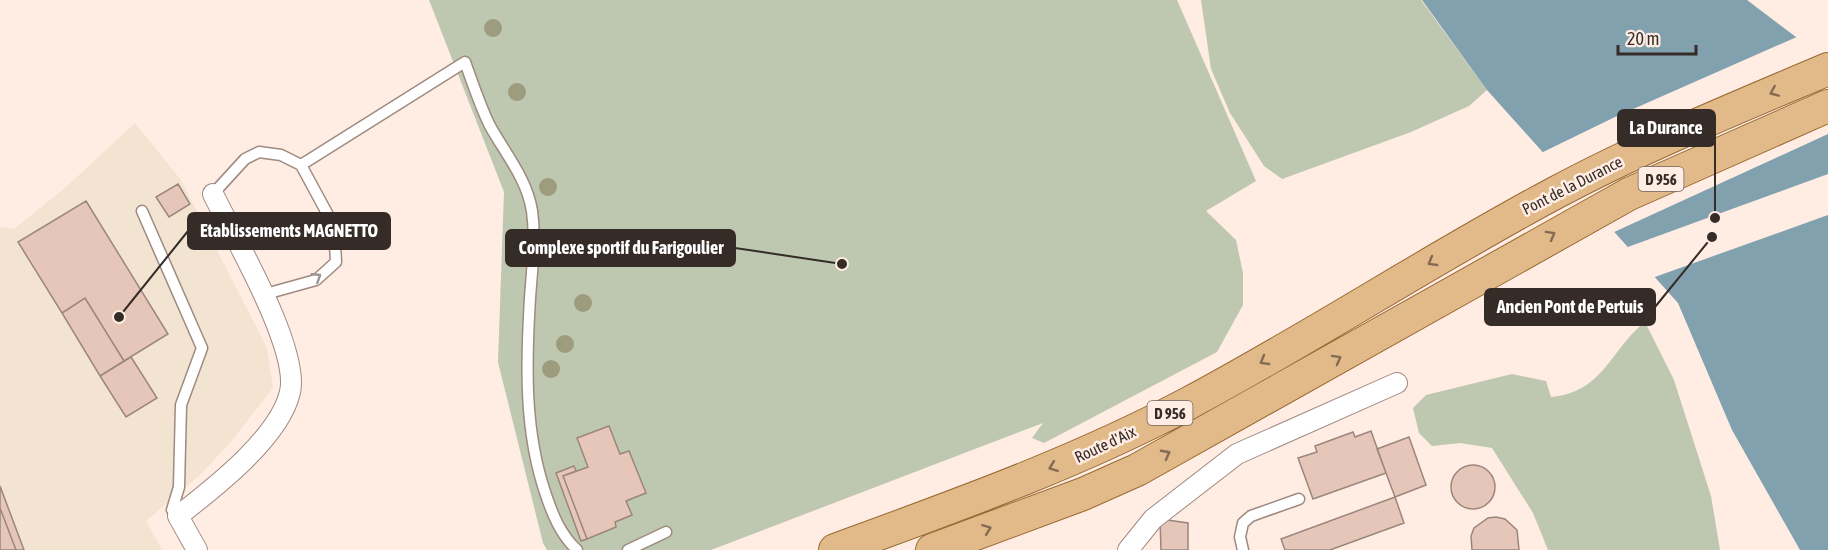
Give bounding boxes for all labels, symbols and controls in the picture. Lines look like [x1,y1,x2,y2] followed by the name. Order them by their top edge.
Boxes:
[1618,18,1696,56] scale bar
[1627,28,1659,49] text: 20 m
[1770,85,1781,97] one-way arrow
[1618,110,1715,146] callout: La Durance
[1629,117,1703,138] text: La Durance
[1519,152,1625,218] street label: Pont de la Durance
[1638,167,1684,191] road number: D 956
[188,213,390,249] callout: Etablissements MAGNETTO
[200,220,378,241] text: Etablissements MAGNETTO
[506,230,735,266] callout: Complexe sportif du Farigoulier
[1545,231,1555,243] one-way arrow
[519,237,724,258] text: Complexe sportif du Farigoulier
[1428,255,1439,266] one-way arrow
[311,272,321,284] one-way arrow
[1485,289,1655,325] callout: Ancien Pont de Pertuis
[1496,296,1644,317] text: Ancien Pont de Pertuis
[1260,354,1271,365] one-way arrow
[1331,355,1341,367] one-way arrow
[1148,401,1192,425] road number: D 956
[1072,422,1139,466] street label: Route d'Aix
[1160,450,1171,461] one-way arrow
[1048,460,1059,472] one-way arrow
[981,524,992,537] one-way arrow

